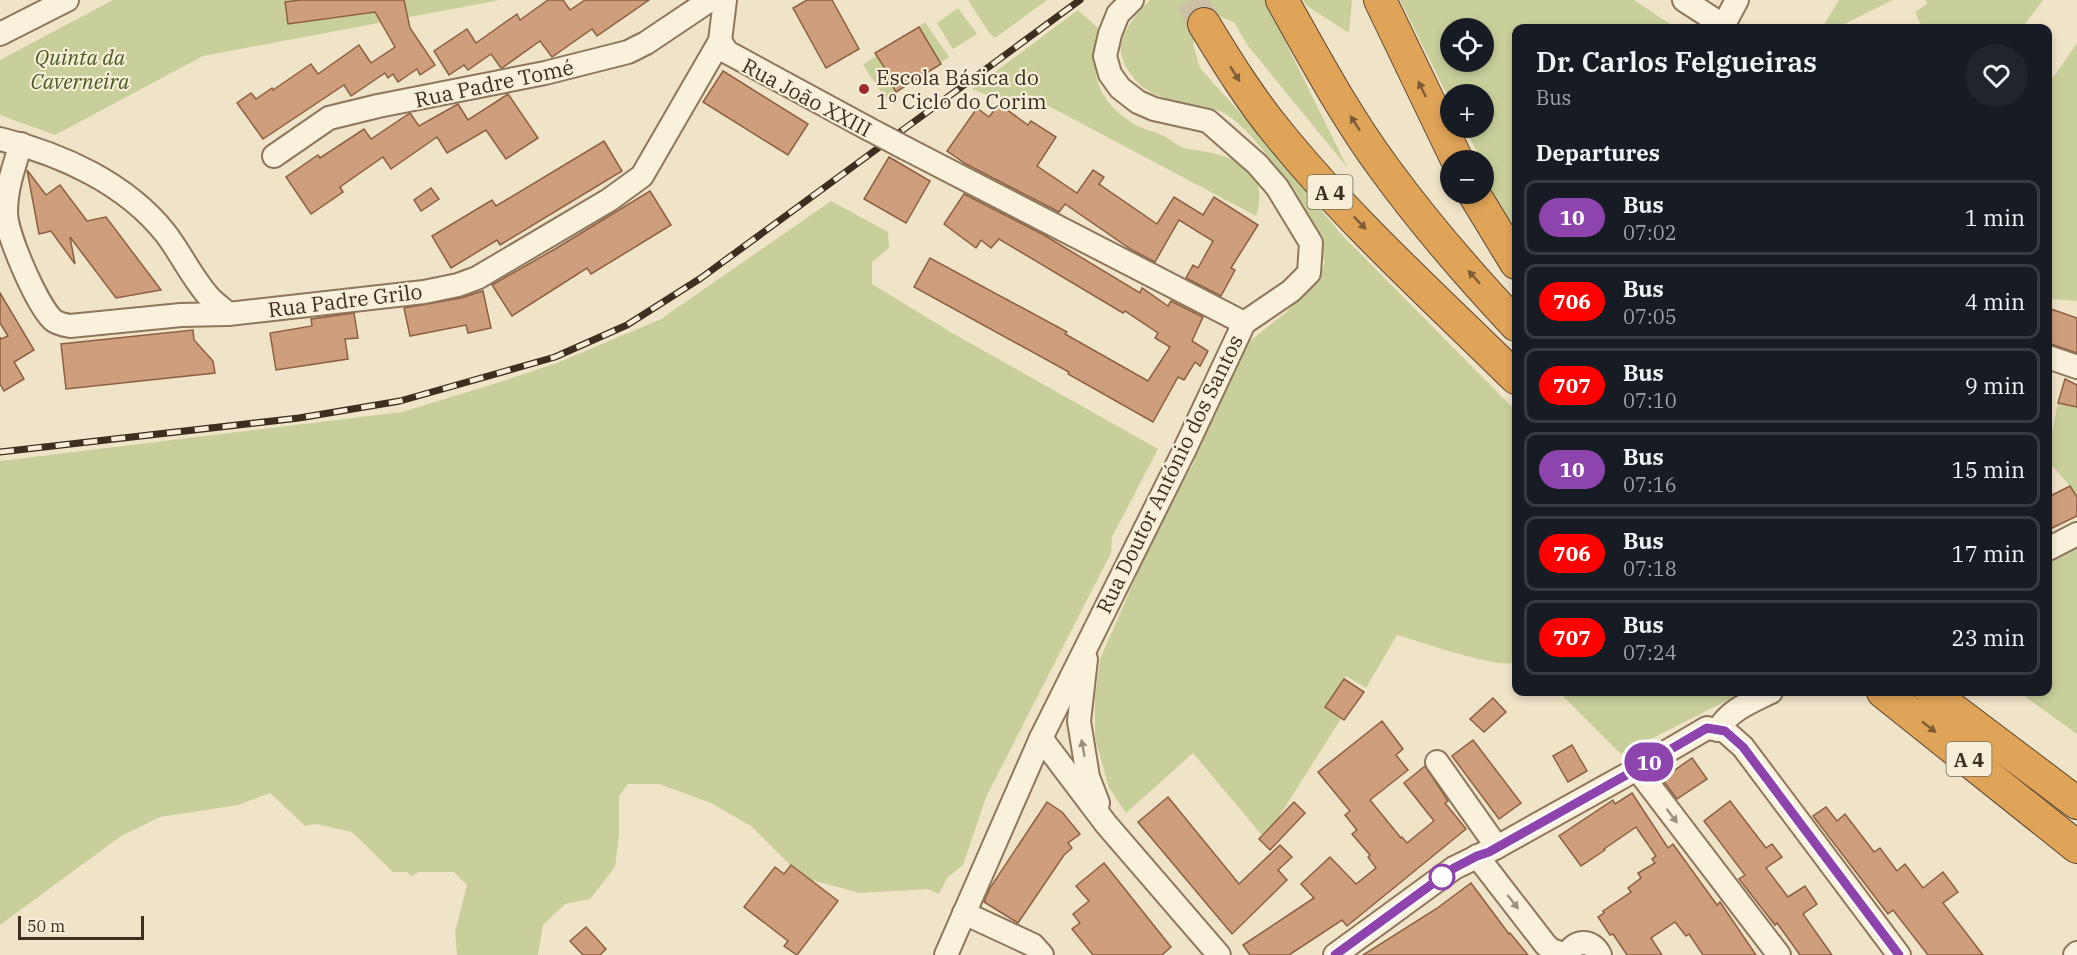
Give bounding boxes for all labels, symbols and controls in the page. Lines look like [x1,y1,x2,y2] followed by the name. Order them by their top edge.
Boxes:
[1440,18,1494,204] map controls
[1440,18,1494,72] button: locate
[30,43,130,95] park label: Quinta da Caverneira
[1536,43,1817,80] text: Dr. Carlos Felgueiras
[1965,44,2028,107] button: heart
[737,51,877,143] street label: Rua João XXIII
[412,52,576,114] street label: Rua Padre Tomé
[876,63,1047,115] place label: Escola Básica do 1º Ciclo do Corim
[1229,66,1240,82] one-way arrow
[1418,81,1427,98] one-way arrow
[857,82,871,96] marker: Escola Básica do 1º Ciclo do Corim
[1440,84,1494,138] button: +
[1536,84,1571,111] text: Bus
[1349,116,1361,132] one-way arrow
[1536,138,1660,167] text: Departures
[1440,150,1494,204] button: −
[1308,175,1352,209] road number: A 4
[1623,190,1664,219] text: Bus
[1559,203,1585,231] text: 10
[1965,203,2025,232] text: 1 min
[1353,215,1367,230] one-way arrow
[1623,219,1677,246] text: 07:02
[1467,270,1481,285] one-way arrow
[1623,274,1664,303] text: Bus
[266,277,424,323] street label: Rua Padre Grilo
[1553,287,1591,315] text: 706
[1965,287,2025,316] text: 4 min
[1623,303,1677,330] text: 07:05
[1089,330,1249,618] street label: Rua Doutor António dos Santos
[1623,358,1664,387] text: Bus
[1553,371,1591,399] text: 707
[1965,371,2025,400] text: 9 min
[1623,387,1677,414] text: 07:10
[1623,442,1664,471] text: Bus
[1559,455,1585,483] text: 10
[1952,455,2025,484] text: 15 min
[1623,471,1677,498] text: 07:16
[1623,526,1664,555] text: Bus
[1553,539,1591,567] text: 706
[1952,539,2025,568] text: 17 min
[1623,555,1677,582] text: 07:18
[1623,610,1664,639] text: Bus
[1553,623,1591,651] text: 707
[1952,623,2025,652] text: 23 min
[1623,639,1677,666] text: 07:24
[1921,721,1937,734] one-way arrow
[1079,738,1088,757] one-way arrow
[1622,742,1676,782] line badge: 10
[1946,742,1992,776] road number: A 4
[1636,748,1662,776] text: 10
[1666,809,1678,824] one-way arrow
[1429,864,1455,890] unlabelled marker
[1506,894,1519,910] one-way arrow
[18,913,144,940] scale bar
[27,916,65,936] text: 50 m

